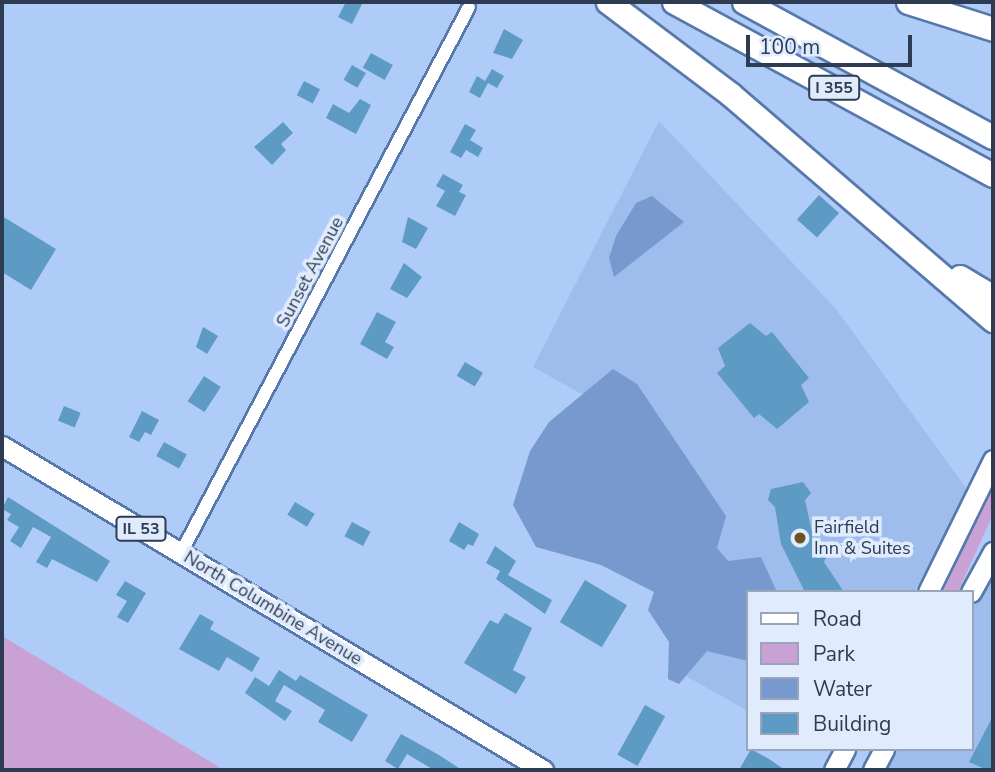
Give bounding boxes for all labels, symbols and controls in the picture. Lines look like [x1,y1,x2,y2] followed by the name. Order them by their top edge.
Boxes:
[750,21,916,65] scale bar
[759,33,820,61] text: 100 m
[808,76,860,100] road number: I 355
[272,213,348,331] street label: Sunset Avenue
[115,516,167,542] road number: IL 53
[814,517,911,560] place label: Fairfield Inn & Suites
[792,530,808,546] marker: Fairfield Inn & Suites
[180,546,366,670] street label: North Columbine Avenue
[746,590,974,751] legend
[813,605,862,633] text: Road
[813,640,855,668] text: Park
[813,675,872,703] text: Water
[813,710,891,738] text: Building

